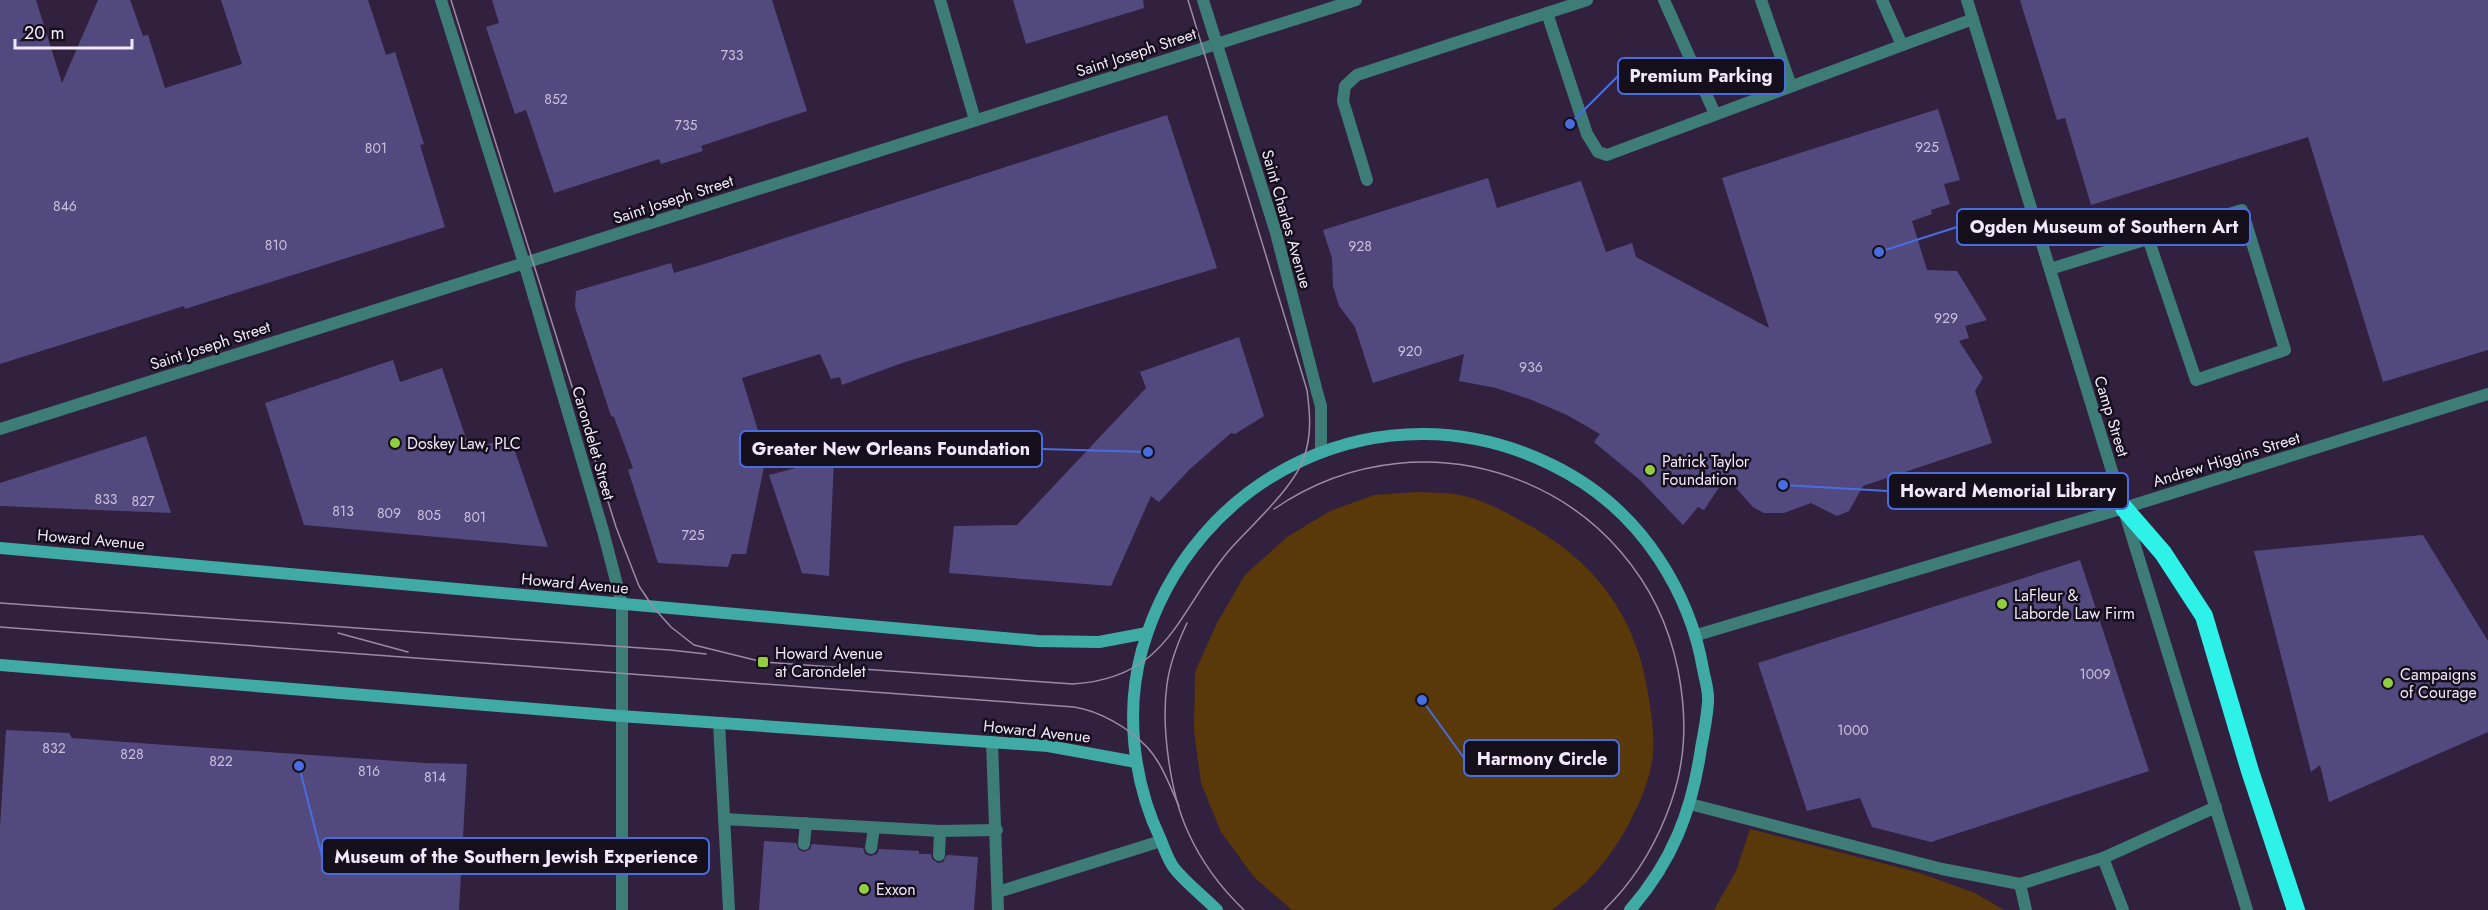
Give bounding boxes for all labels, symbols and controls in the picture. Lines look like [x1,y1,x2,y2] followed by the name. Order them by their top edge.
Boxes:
[15,12,132,50] scale bar
[24,20,64,46] text: 20 m
[1073,22,1199,83] street label: Saint Joseph Street
[721,45,744,65] house number: 733
[1618,58,1785,94] callout: Premium Parking
[1630,63,1773,89] text: Premium Parking
[544,89,568,109] house number: 852
[675,115,698,135] house number: 735
[1915,137,1939,157] house number: 925
[365,138,387,158] house number: 801
[1256,147,1317,291] street label: Saint Charles Avenue
[610,169,736,230] street label: Saint Joseph Street
[53,196,77,216] house number: 846
[1957,209,2250,245] callout: Ogden Museum of Southern Art
[1970,214,2239,240] text: Ogden Museum of Southern Art
[265,235,287,255] house number: 810
[1348,236,1372,256] house number: 928
[1934,308,1958,328] house number: 929
[147,315,273,376] street label: Saint Joseph Street
[1398,341,1422,361] house number: 920
[1519,357,1543,377] house number: 936
[2088,373,2135,459] street label: Camp Street
[566,384,621,503] street label: Carondelet Street
[2150,426,2303,493] street label: Andrew Higgins Street
[740,431,1042,467] callout: Greater New Orleans Foundation
[407,432,521,455] place label: Doskey Law, PLC
[388,436,402,450] marker: Doskey Law, PLC
[752,436,1030,462] text: Greater New Orleans Foundation
[1662,450,1750,491] place label: Patrick Taylor Foundation
[1643,463,1657,477] marker: Patrick Taylor Foundation
[1888,473,2128,509] callout: Howard Memorial Library
[1900,478,2117,504] text: Howard Memorial Library
[95,489,118,509] house number: 833
[132,491,155,511] house number: 827
[332,501,354,521] house number: 813
[377,503,401,523] house number: 809
[417,505,441,525] house number: 805
[464,507,486,527] house number: 801
[36,523,146,556] street label: Howard Avenue
[681,525,705,545] house number: 725
[520,567,630,600] street label: Howard Avenue
[2014,584,2135,625] place label: LaFleur & Laborde Law Firm
[1995,597,2009,611] marker: LaFleur & Laborde Law Firm
[775,642,883,683] place label: Howard Avenue at Carondelet
[756,655,770,669] marker: Howard Avenue at Carondelet
[2400,663,2477,704] place label: Campaigns of Courage
[2079,664,2111,684] house number: 1009
[2381,676,2395,690] marker: Campaigns of Courage
[982,714,1092,749] street label: Howard Avenue
[1837,720,1869,740] house number: 1000
[42,738,66,758] house number: 832
[1464,740,1619,776] callout: Harmony Circle
[120,744,144,764] house number: 828
[1477,746,1607,772] text: Harmony Circle
[209,751,233,771] house number: 822
[358,761,380,781] house number: 816
[424,767,446,787] house number: 814
[322,838,709,874] callout: Museum of the Southern Jewish Experience
[334,844,698,870] text: Museum of the Southern Jewish Experience
[876,878,916,901] place label: Exxon
[857,882,871,896] marker: Exxon

